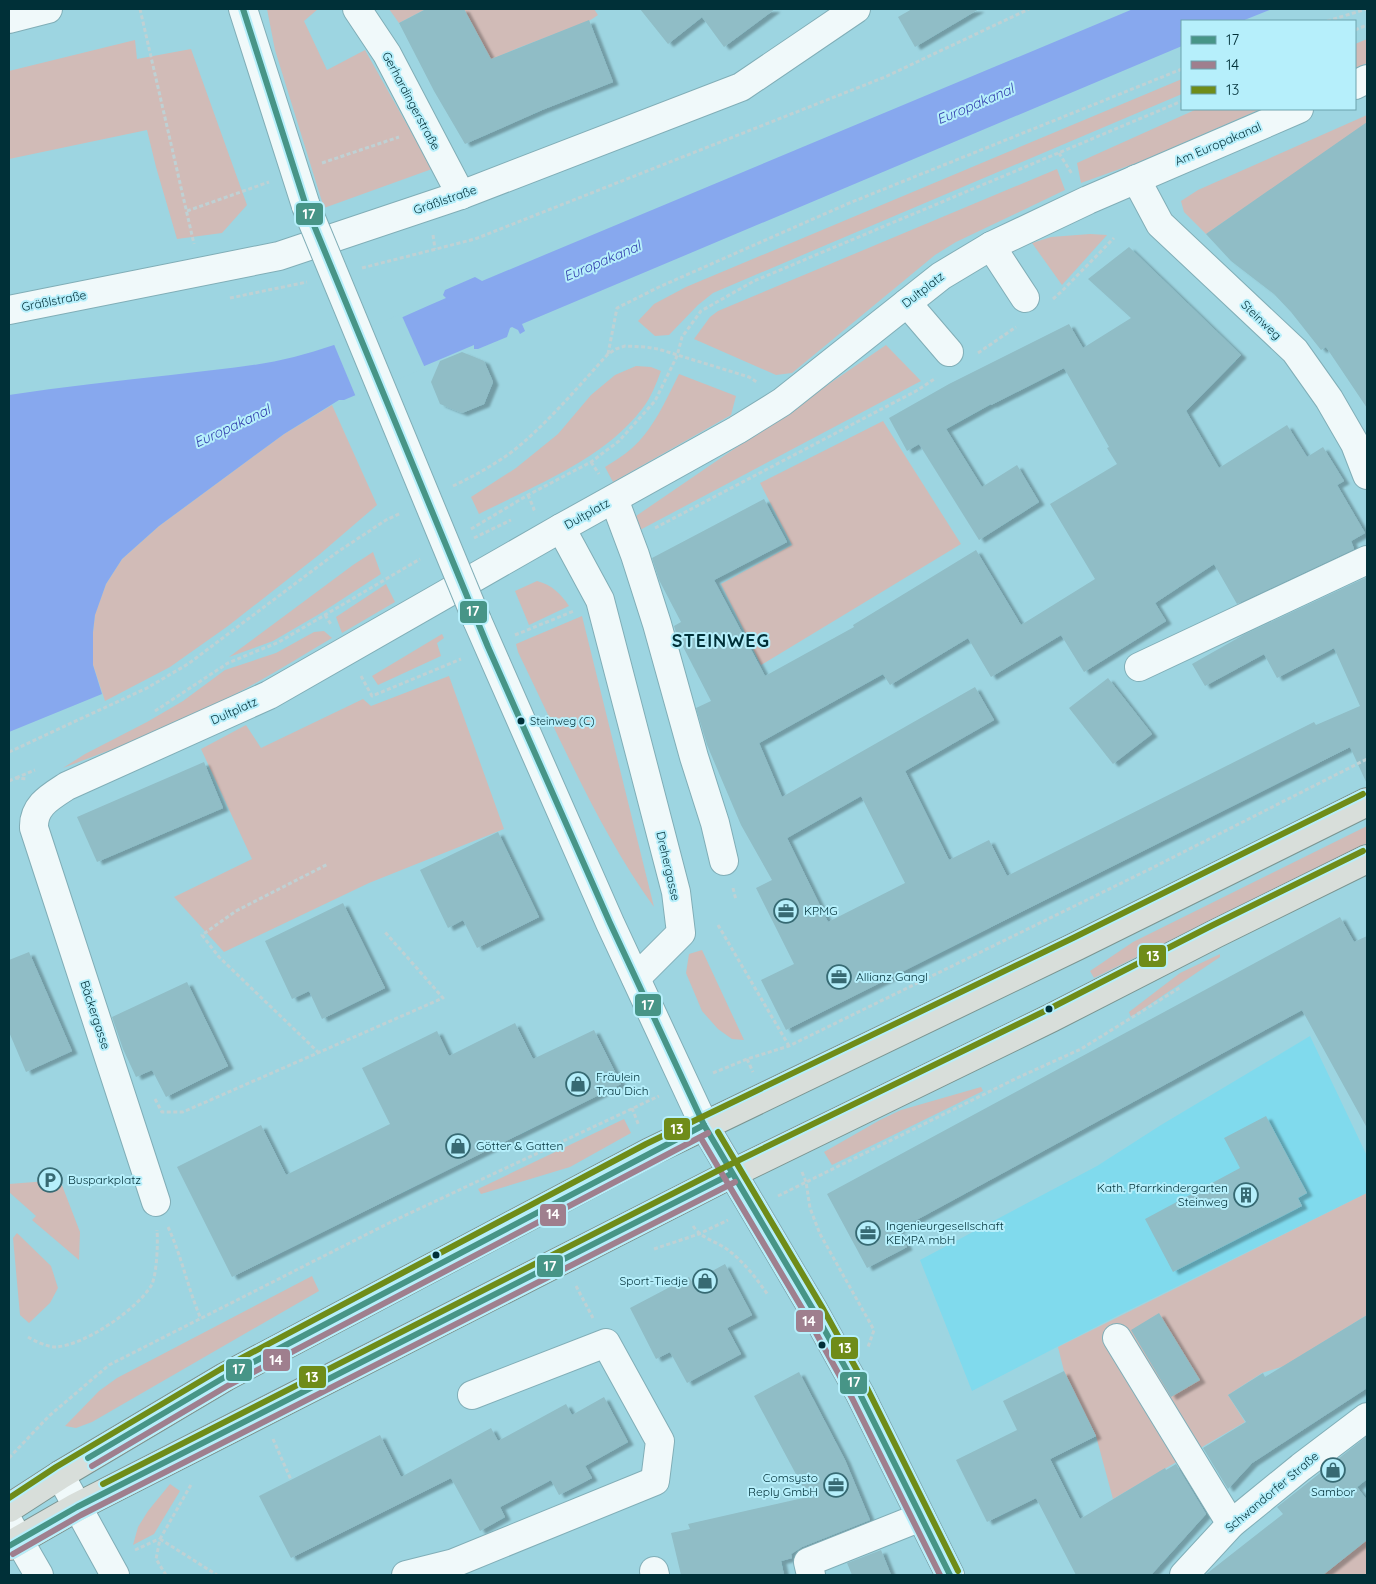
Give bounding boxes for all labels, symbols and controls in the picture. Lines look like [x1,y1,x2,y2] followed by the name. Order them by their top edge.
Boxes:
[1181,20,1356,110] legend
[1226,30,1240,49] text: 17
[379,49,444,153] street label: Gerhardingerstraße
[1226,55,1239,74] text: 14
[934,79,1018,128] water label: Europakanal
[1226,80,1240,99] text: 13
[1172,119,1263,168] street label: Am Europakanal
[411,182,479,217] street label: Gräßlstraße
[295,202,324,226] line badge: 17
[302,205,316,223] text: 17
[561,236,645,285] water label: Europakanal
[899,268,947,311] street label: Dultplatz
[20,287,88,314] street label: Gräßlstraße
[1238,297,1285,342] street label: Steinweg
[191,400,275,451] water label: Europakanal
[562,495,612,532] street label: Dultplatz
[459,600,488,624] line badge: 17
[466,602,480,620] text: 17
[672,629,770,652] district label: STEINWEG
[208,694,260,727] street label: Dultplatz
[530,714,595,728] place label: Steinweg (C)
[516,716,526,726] marker: Steinweg (C)
[653,830,684,902] street label: Drehergasse
[773,898,799,924] office icon: KPMG
[804,903,838,918] place label: KPMG
[1138,944,1167,968] line badge: 13
[1147,947,1159,965] text: 13
[826,964,852,990] office icon: Allianz Gangl
[856,969,928,984] place label: Allianz Gangl
[77,979,114,1051] street label: Bäckergasse
[634,993,662,1017] line badge: 17
[641,996,655,1014] text: 17
[1044,1004,1054,1014] unlabelled marker
[596,1069,649,1098] place label: Fräulein Trau Dich
[565,1071,591,1097] shop icon: Fräulein Trau Dich
[663,1117,691,1141] line badge: 13
[671,1120,683,1138] text: 13
[445,1133,471,1159] shop icon: Götter & Gatten
[476,1138,563,1153] place label: Götter & Gatten
[37,1167,63,1193] parking icon: Busparkplatz
[68,1172,141,1187] place label: Busparkplatz
[1097,1180,1228,1209] place label: Kath. Pfarrkindergarten Steinweg
[1233,1182,1259,1208] building icon: Kath. Pfarrkindergarten Steinweg
[539,1203,567,1227] line badge: 14
[546,1205,560,1223] text: 14
[886,1218,1004,1247] place label: Ingenieurgesellschaft KEMPA mbH
[855,1220,881,1246] office icon: Ingenieurgesellschaft KEMPA mbH
[431,1250,441,1260] unlabelled marker
[536,1254,564,1278] line badge: 17
[543,1257,557,1275] text: 17
[692,1268,718,1294] shop icon: Sport-Tiedje
[619,1273,688,1288] place label: Sport-Tiedje
[795,1309,824,1333] line badge: 14
[802,1312,816,1330] text: 14
[830,1336,859,1360] line badge: 13
[839,1339,851,1357] text: 13
[817,1340,827,1350] unlabelled marker
[262,1348,291,1372] line badge: 14
[269,1351,283,1369] text: 14
[225,1358,253,1382] line badge: 17
[232,1360,246,1378] text: 17
[298,1365,327,1389] line badge: 13
[306,1368,318,1386] text: 13
[839,1371,868,1395] line badge: 17
[847,1373,861,1391] text: 17
[1222,1448,1322,1535] street label: Schwandorfer Straße
[1320,1457,1346,1483] shop icon: Sambor
[748,1470,818,1499] place label: Comsysto Reply GmbH
[823,1472,849,1498] office icon: Comsysto Reply GmbH
[1311,1484,1355,1499] place label: Sambor

